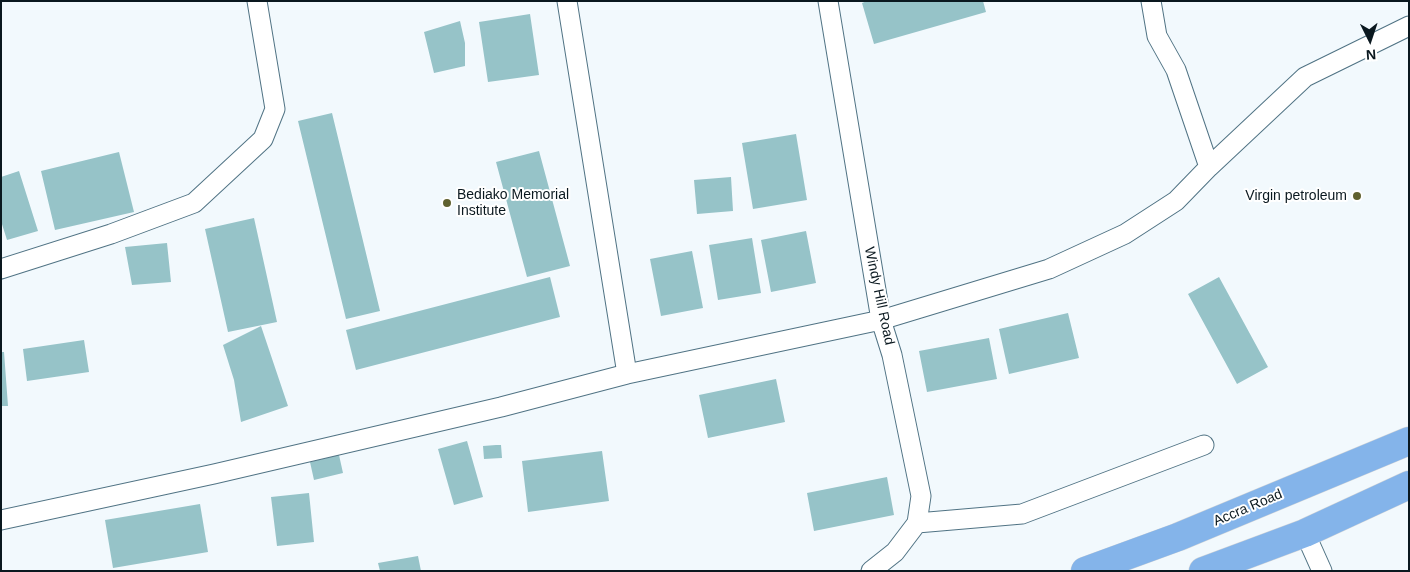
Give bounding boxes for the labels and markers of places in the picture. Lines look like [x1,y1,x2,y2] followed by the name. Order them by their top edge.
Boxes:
[457,187,569,220] place label: Bediako Memorial Institute
[1245,188,1347,204] place label: Virgin petroleum
[1351,190,1363,202] marker: Virgin petroleum
[441,197,453,209] marker: Bediako Memorial Institute

